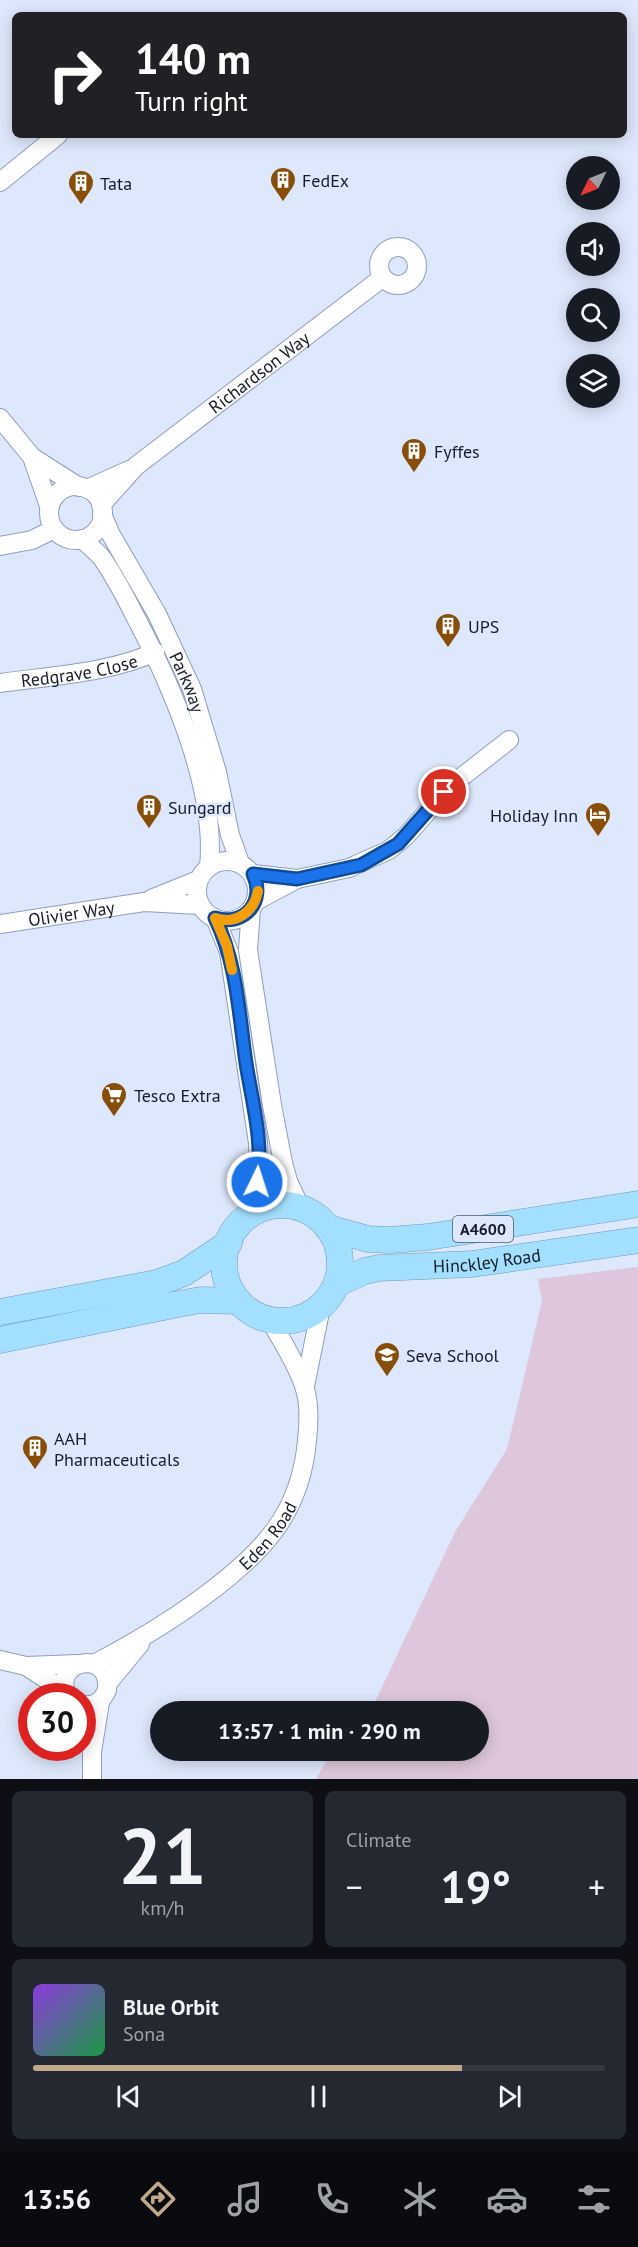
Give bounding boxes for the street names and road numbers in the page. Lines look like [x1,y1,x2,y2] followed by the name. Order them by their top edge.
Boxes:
[204,326,315,418] street label: Richardson Way
[165,648,210,716] street label: Parkway
[19,649,140,692] street label: Redgrave Close
[26,895,117,931] street label: Olivier Way
[453,1216,513,1242] road number: A4600
[432,1243,542,1277] street label: Hinckley Road
[234,1497,301,1575] street label: Eden Road

